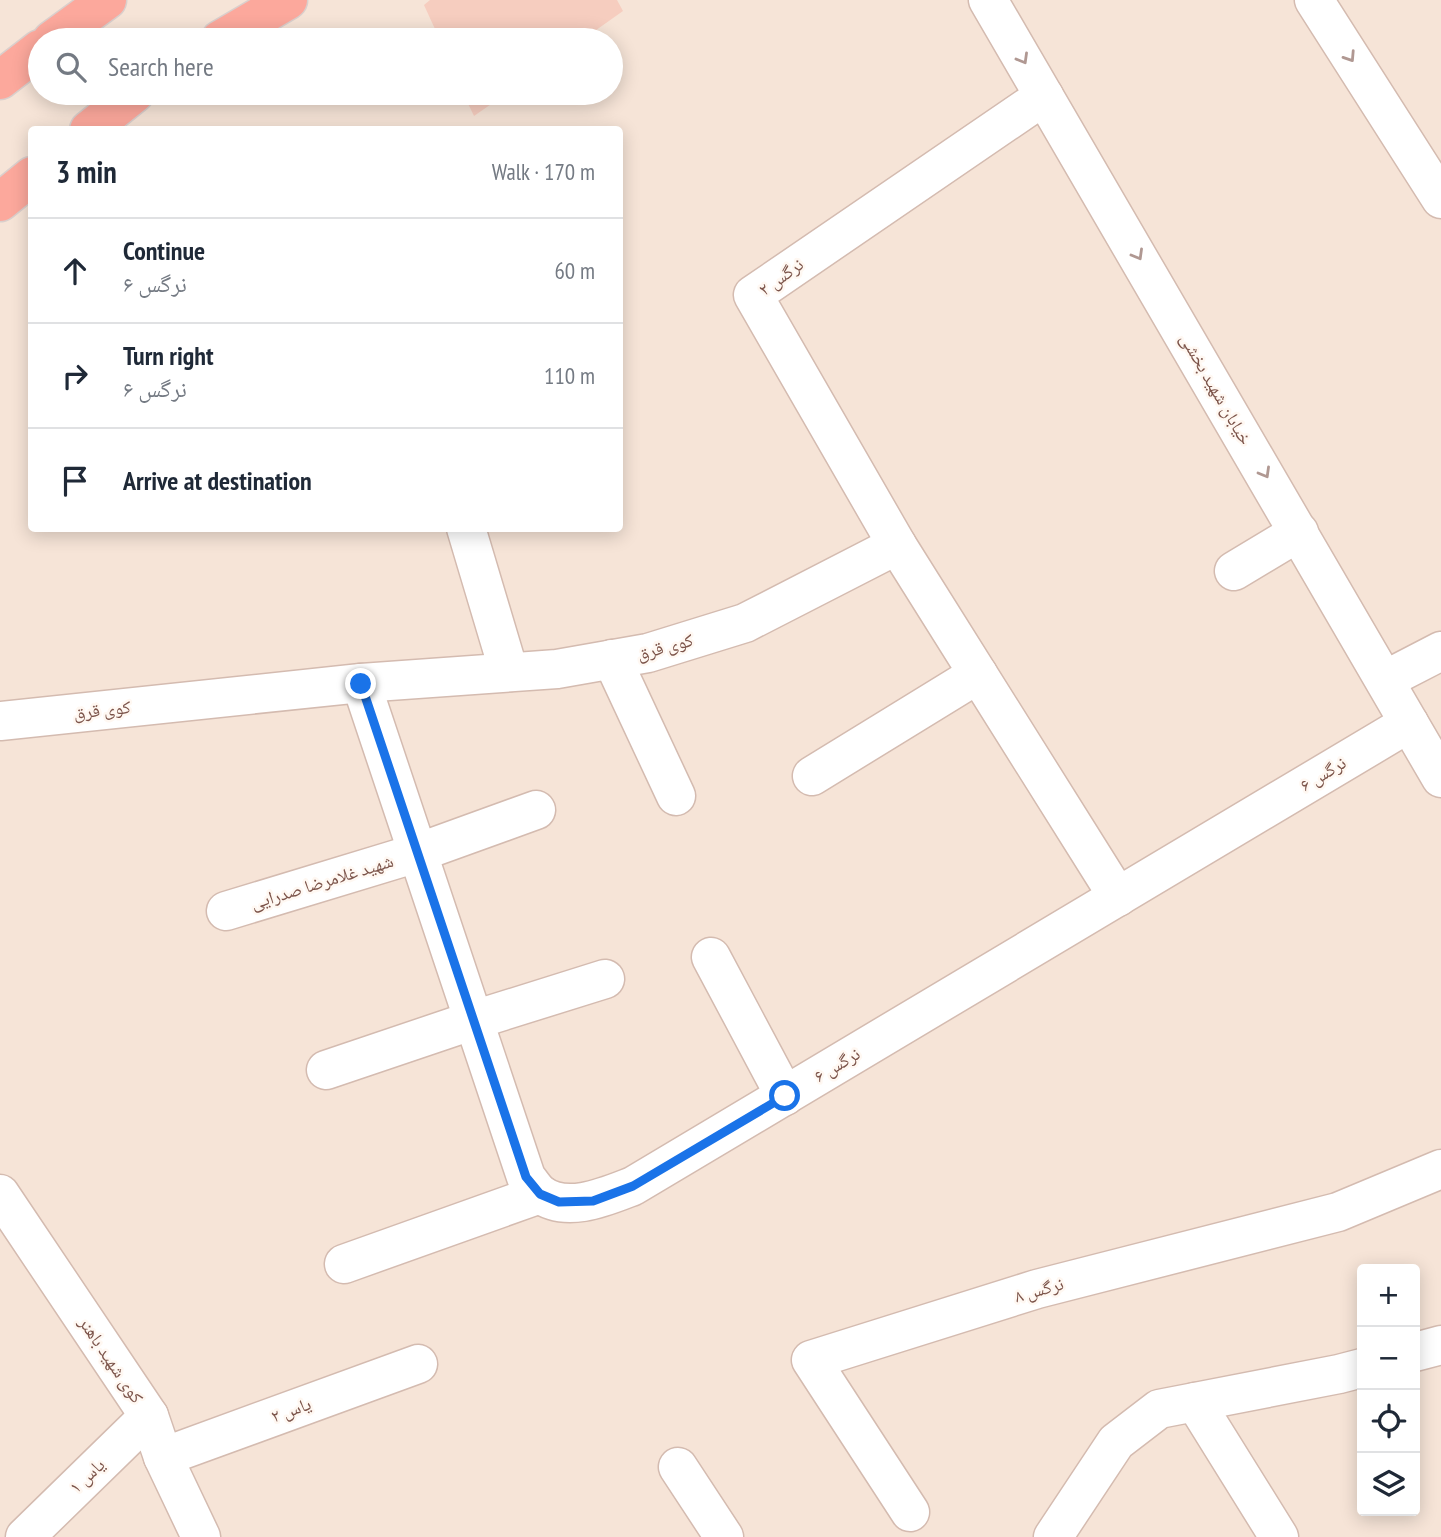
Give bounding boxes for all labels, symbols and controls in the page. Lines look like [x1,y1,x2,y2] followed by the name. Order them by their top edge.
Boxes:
[28,28,623,105] search box
[52,48,90,86] icon: search
[108,50,214,83] text: Search here
[1342,50,1355,63] one-way arrow
[1014,51,1027,64] one-way arrow
[56,152,117,191] text: 3 min
[492,157,595,186] text: Walk · 170 m
[123,234,205,267] text: Continue
[1129,248,1142,261] one-way arrow
[56,252,94,290] icon: ahead
[754,253,808,301] street label: نرگس ۲
[554,256,595,285] text: 60 m
[123,269,187,298] text: نرگس ۶
[1175,329,1258,449] street label: خیابان شهید بخشی
[123,339,214,372] text: Turn right
[56,357,94,395] icon: right
[544,361,595,390] text: 110 m
[123,374,187,403] text: نرگس ۶
[56,462,94,500] icon: arrive
[123,464,312,497] text: Arrive at destination
[1256,465,1269,478] one-way arrow
[634,628,696,665] street label: کوی قرق
[345,668,376,699] route end
[72,695,132,724] street label: کوی قرق
[1295,751,1350,796] street label: نرگس ۶
[248,849,396,914] street label: شهید غلامرضا صدرایی
[809,1042,864,1087] street label: نرگس ۶
[769,1080,800,1111] route start
[1357,1264,1420,1516] map controls
[1357,1264,1420,1327] button: +
[1012,1272,1066,1307] street label: نرگس ۸
[73,1311,149,1408] street label: کوی شهید باهنر
[1357,1327,1420,1390] button: −
[1357,1390,1420,1453] button: locate
[268,1392,314,1427] street label: یاس ۲
[64,1453,109,1498] street label: یاس ۱
[1357,1453,1420,1516] button: layers

